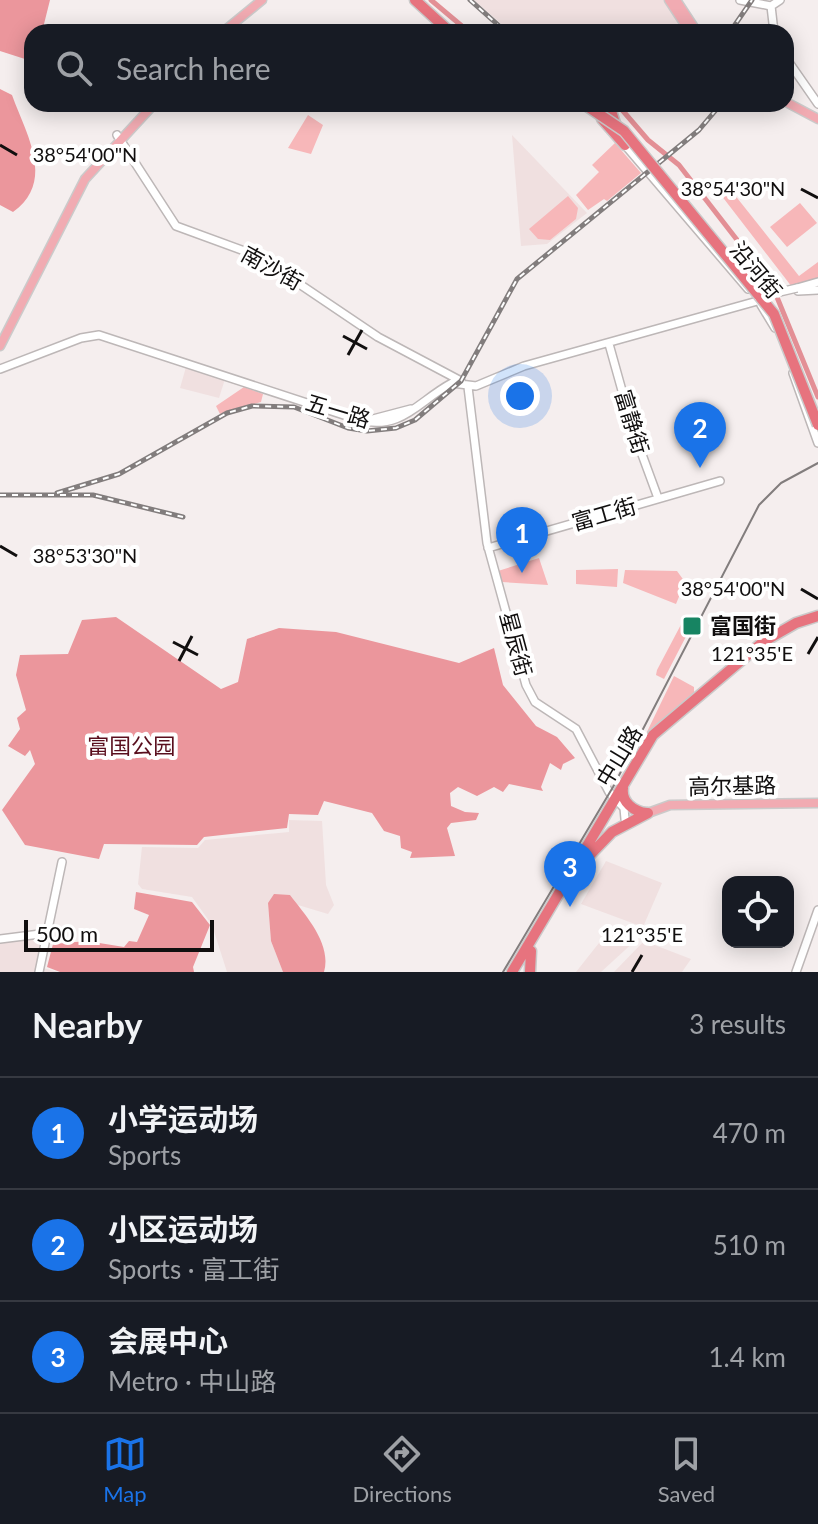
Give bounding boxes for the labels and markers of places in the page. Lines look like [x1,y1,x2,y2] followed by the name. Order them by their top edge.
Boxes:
[674,402,726,468] pin: 2
[496,507,548,573] pin: 1
[710,612,776,639] place label: 富国街
[681,615,703,637] marker: 富国街
[544,841,596,907] pin: 3

